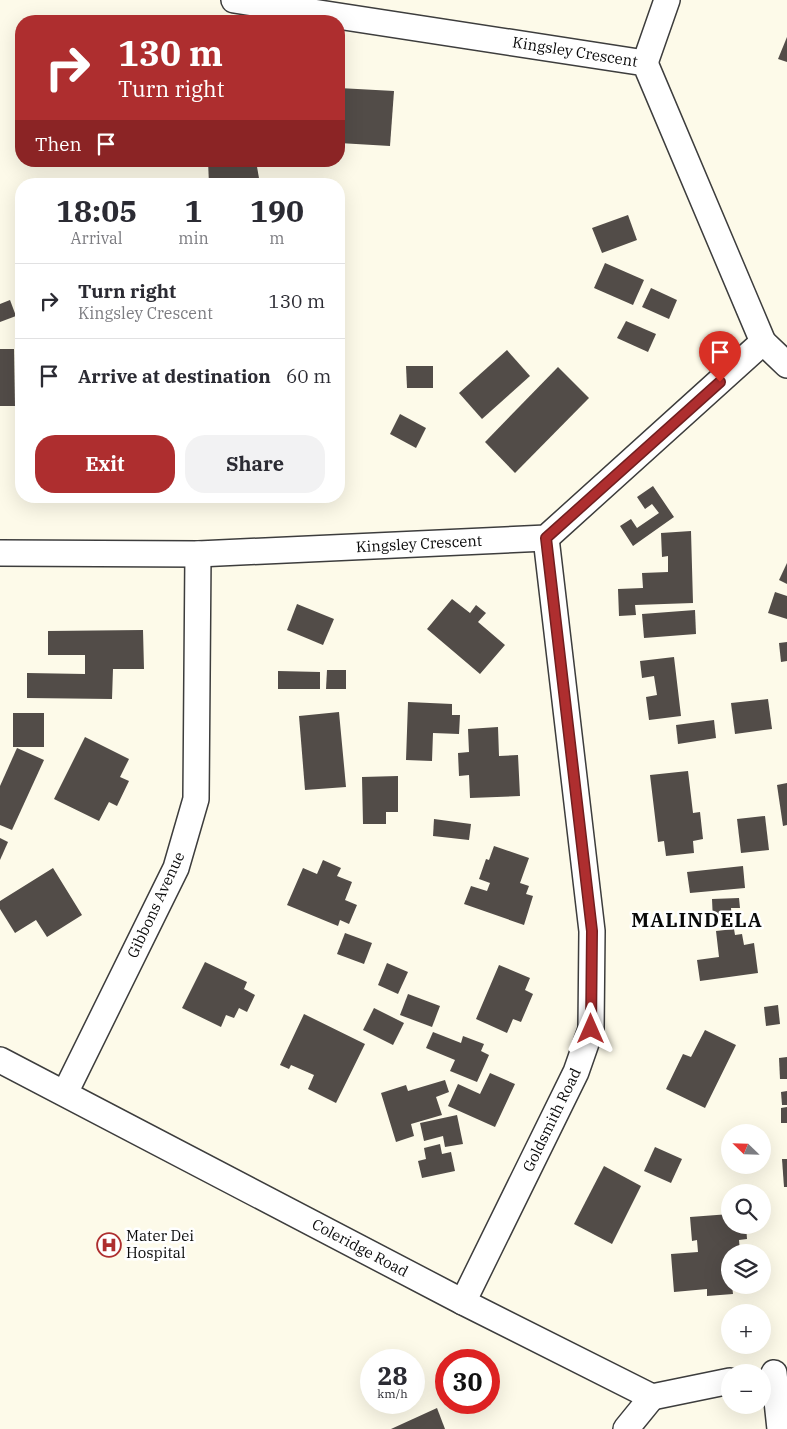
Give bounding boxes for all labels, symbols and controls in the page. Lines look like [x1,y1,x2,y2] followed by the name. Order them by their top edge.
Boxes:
[118,30,223,76] text: 130 m
[511,32,639,71] street label: Kingsley Crescent
[35,35,100,100] icon: right
[118,74,225,103] text: Turn right
[92,130,120,158] icon: arrive
[35,132,82,156] text: Then
[56,191,137,230] text: 18:05
[185,191,203,230] text: 1
[250,191,304,230] text: 190
[71,228,123,248] text: Arrival
[178,228,209,248] text: min
[269,228,285,248] text: m
[78,279,176,303] text: Turn right
[35,287,63,315] icon: right
[268,289,325,313] text: 130 m
[78,303,213,323] text: Kingsley Crescent
[699,331,741,382] pin
[706,338,734,366] icon: arrive
[35,362,63,390] icon: arrive
[78,364,271,388] text: Arrive at destination
[286,364,331,388] text: 60 m
[35,435,175,493] button: Exit
[185,435,325,493] button: Share
[355,531,483,556] street label: Kingsley Crescent
[123,849,189,961] street label: Gibbons Avenue
[631,906,763,933] district label: MALINDELA
[564,1002,616,1054] position arrow
[518,1065,585,1175] street label: Goldsmith Road
[721,1124,771,1174] north arrow
[721,1124,771,1414] map controls
[721,1184,771,1234] button: search
[309,1214,412,1281] street label: Coleridge Road
[126,1226,194,1262] place label: Mater Dei Hospital
[96,1232,122,1258] hospital icon: Mater Dei Hospital
[721,1244,771,1294] button: layers
[721,1304,771,1354] button: +
[435,1349,500,1414] speed limit sign: 30
[377,1359,408,1392] text: 28
[721,1364,771,1414] button: −
[377,1386,408,1401] text: km/h

